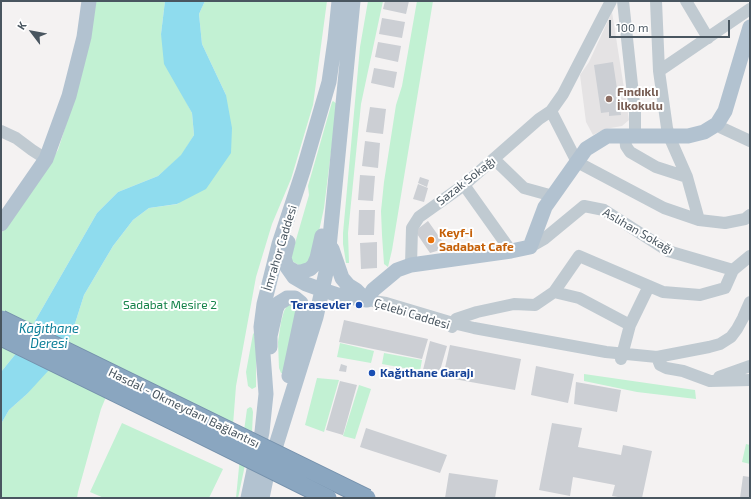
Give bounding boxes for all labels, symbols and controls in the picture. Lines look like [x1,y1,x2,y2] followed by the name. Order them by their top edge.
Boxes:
[12,12,52,52] north arrow
[611,12,732,38] scale bar
[14,19,29,32] text: K
[616,20,648,34] text: 100 m
[617,85,663,113] place label: Fındıklı İlkokulu
[604,94,614,104] marker: Fındıklı İlkokulu
[434,154,498,208] street label: Sazak Sokağı
[260,203,300,293] street label: İmrahor Caddesi
[600,205,676,257] street label: Aslıhan Sokağı
[439,226,514,254] place label: Keyf-i Sadabat Cafe
[426,235,436,245] marker: Keyf-i Sadabat Cafe
[372,296,452,332] street label: Çelebi Caddesi
[123,298,217,312] park label: Sadabat Mesire 2
[291,298,351,312] place label: Terasevler
[354,300,364,310] marker: Terasevler
[19,321,79,352] water label: Kağıthane Deresi
[106,365,262,451] street label: Hasdal - Okmeydanı Bağlantısı
[380,366,473,380] place label: Kağıthane Garajı
[367,368,377,378] marker: Kağıthane Garajı

